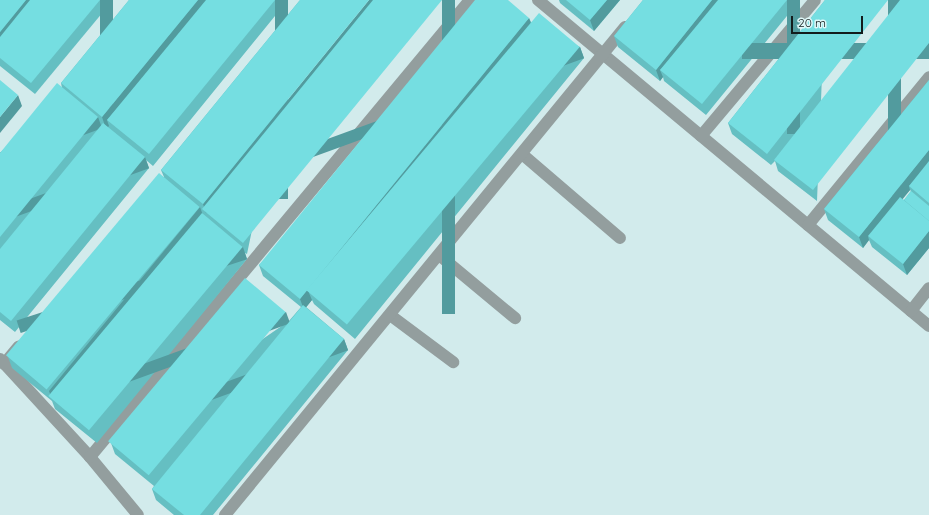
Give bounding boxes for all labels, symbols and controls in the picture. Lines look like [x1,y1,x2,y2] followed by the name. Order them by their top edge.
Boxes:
[793,8,865,34] scale bar
[798,15,826,30] text: 20 m

